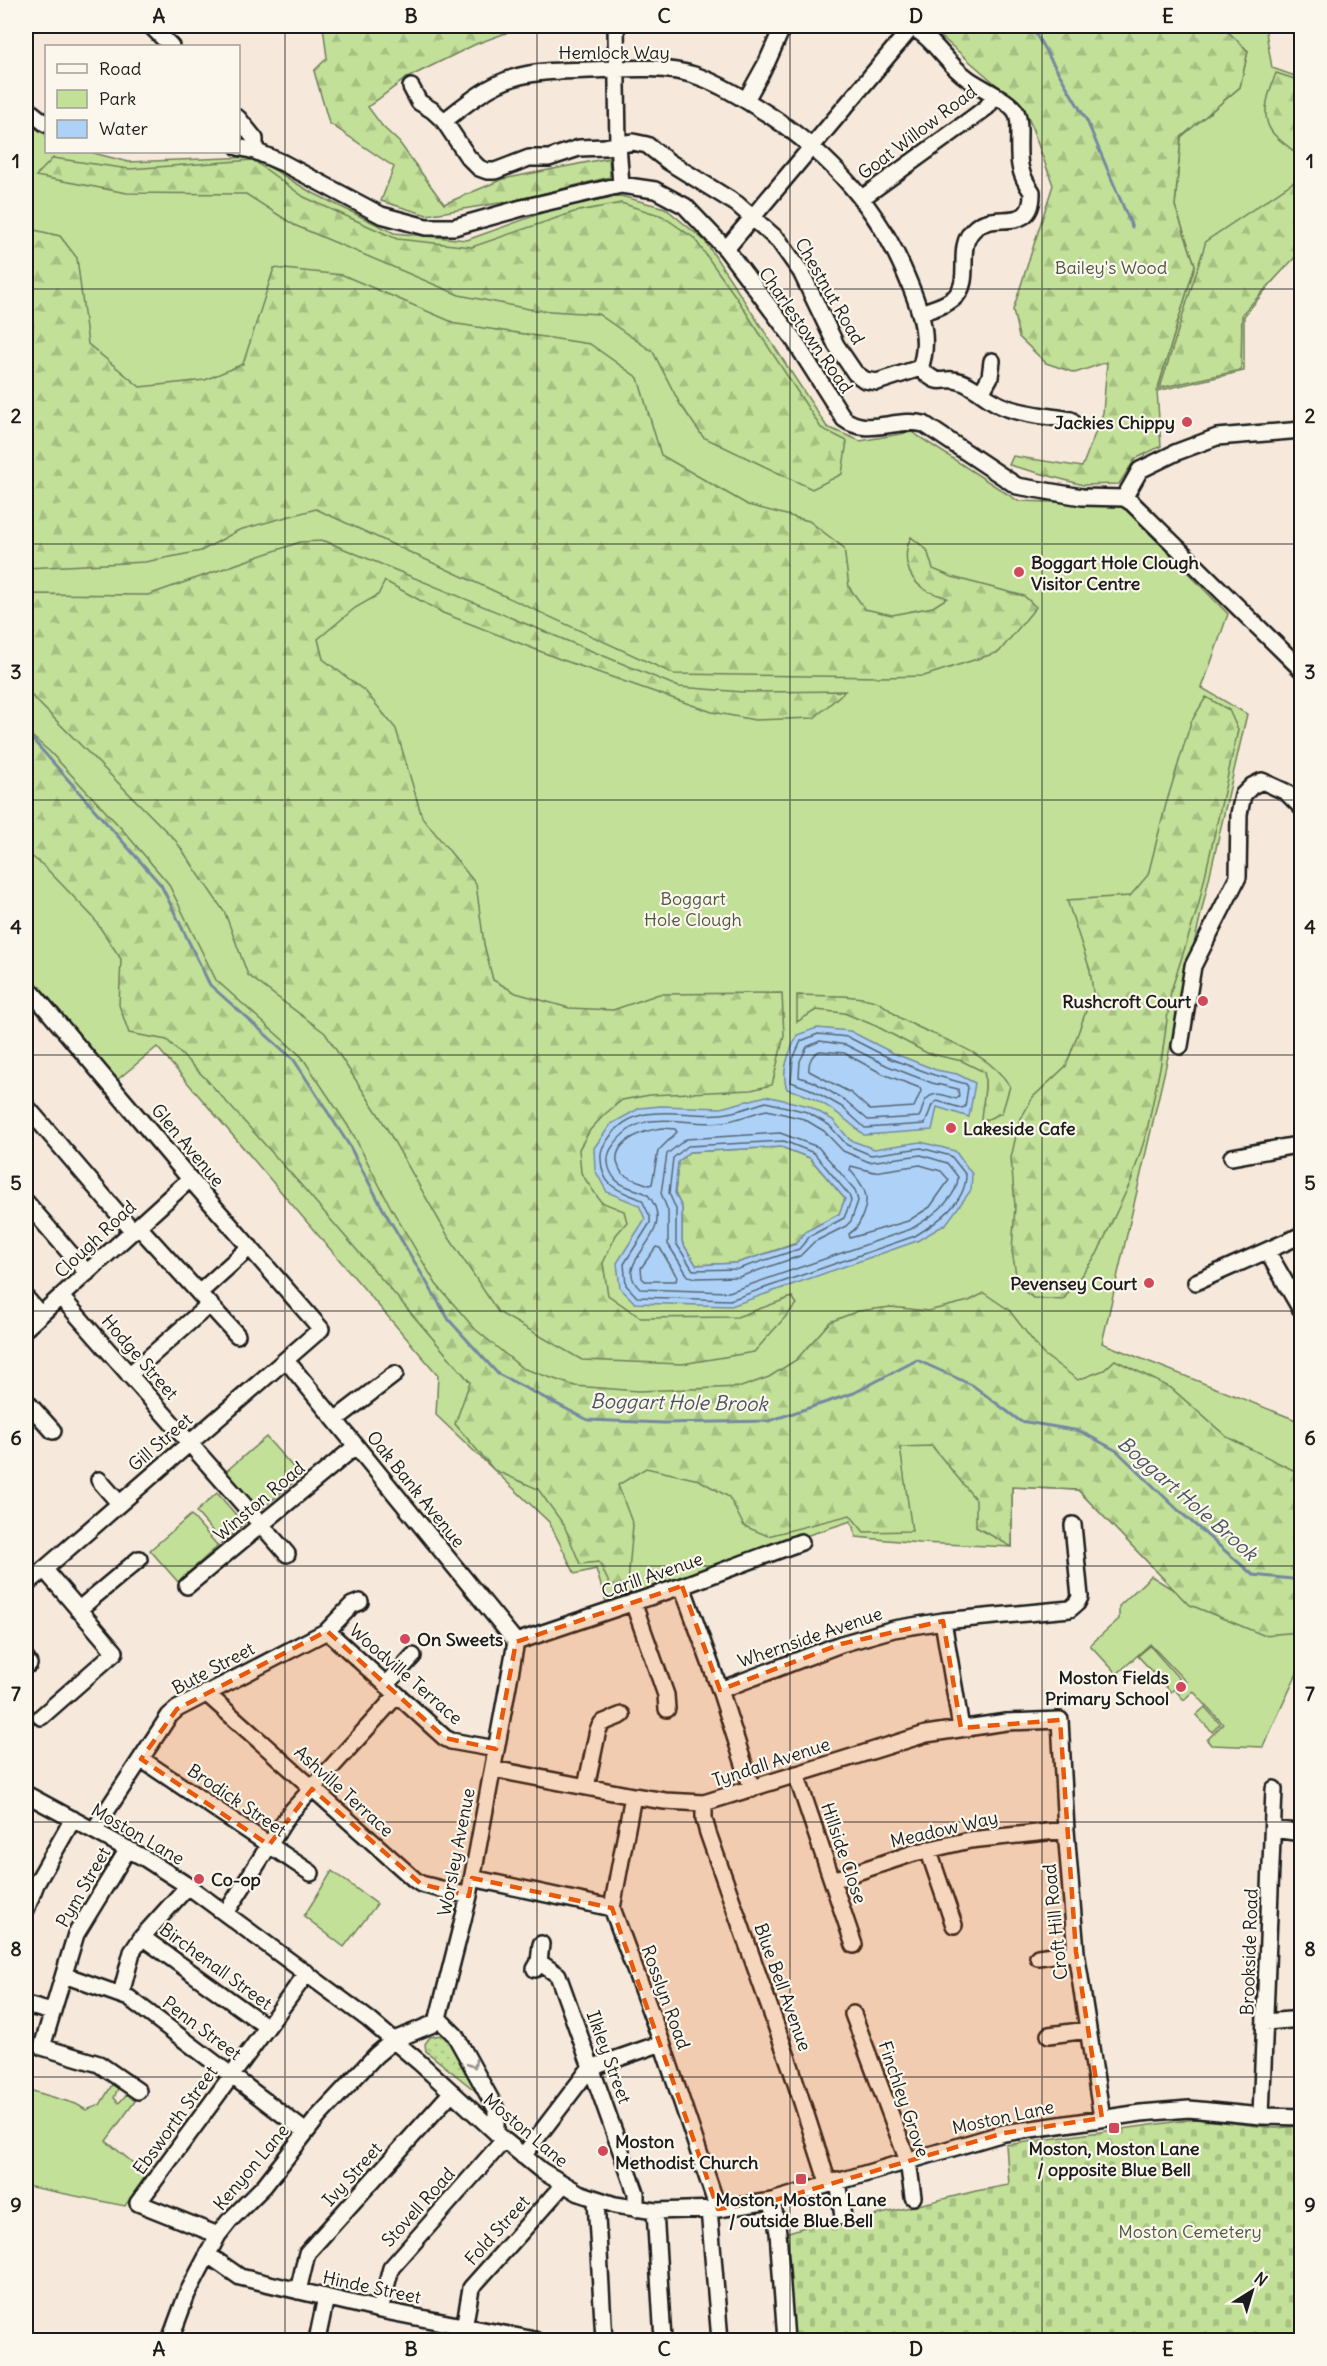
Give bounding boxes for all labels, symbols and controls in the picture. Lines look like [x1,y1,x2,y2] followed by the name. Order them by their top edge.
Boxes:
[153,3,166,28] text: A
[404,3,418,28] text: B
[657,3,671,28] text: C
[909,3,923,28] text: D
[1162,3,1174,28] text: E
[558,41,670,64] street label: Hemlock Way
[45,45,240,153] legend
[99,57,142,80] text: Road
[853,80,981,184] street label: Goat Willow Road
[99,87,136,110] text: Park
[99,117,149,140] text: Water
[12,148,20,173] text: 1
[1306,148,1314,173] text: 1
[790,233,870,349] street label: Chestnut Road
[1055,256,1168,279] park label: Bailey's Wood
[754,262,858,398] street label: Charlestown Road
[11,403,22,428] text: 2
[1305,403,1316,428] text: 2
[1054,411,1175,434] place label: Jackies Chippy
[1180,415,1194,429] marker: Jackies Chippy
[1031,551,1199,595] place label: Boggart Hole Clough Visitor Centre
[1012,565,1026,579] marker: Boggart Hole Clough Visitor Centre
[10,659,22,684] text: 3
[1304,659,1316,684] text: 3
[644,887,742,931] park label: Boggart Hole Clough
[10,914,22,939] text: 4
[1304,914,1316,939] text: 4
[1062,990,1192,1013] place label: Rushcroft Court
[1196,994,1210,1008] marker: Rushcroft Court
[146,1099,230,1191] street label: Glen Avenue
[963,1117,1076,1140] place label: Lakeside Cafe
[944,1121,958,1135] marker: Lakeside Cafe
[10,1170,22,1195] text: 5
[1304,1170,1316,1195] text: 5
[49,1195,141,1283] street label: Clough Road
[1010,1272,1138,1295] place label: Pevensey Court
[1142,1276,1156,1290] marker: Pevensey Court
[97,1310,183,1404] street label: Hodge Street
[590,1388,770,1416] water label: Boggart Hole Brook
[123,1408,197,1476] street label: Gill Street
[10,1425,22,1450] text: 6
[1304,1425,1316,1450] text: 6
[362,1426,470,1552] street label: Oak Bank Avenue
[1113,1430,1264,1567] water label: Boggart Hole Brook
[209,1456,310,1546] street label: Winston Road
[598,1547,706,1603] street label: Carill Avenue
[735,1602,885,1672] street label: Whernside Avenue
[345,1619,467,1729] street label: Woodville Terrace
[417,1628,503,1651] place label: On Sweets
[398,1632,412,1646] marker: On Sweets
[168,1637,258,1699] street label: Bute Street
[1045,1666,1169,1710] place label: Moston Fields Primary School
[1174,1680,1188,1694] marker: Moston Fields Primary School
[11,1681,21,1706] text: 7
[1305,1681,1315,1706] text: 7
[709,1732,833,1792] street label: Tyndall Avenue
[290,1740,398,1842] street label: Ashville Terrace
[183,1758,291,1842] street label: Brodick Street
[432,1786,480,1918] street label: Worsley Avenue
[87,1798,189,1870] street label: Moston Lane
[816,1799,872,1907] street label: Hillside Close
[888,1805,1000,1853] street label: Meadow Way
[51,1843,115,1931] street label: Pym Street
[1037,1862,1073,1981] street label: Croft Hill Road
[211,1868,261,1891] place label: Co-op
[192,1872,206,1886] marker: Co-op
[1235,1888,1263,2016] street label: Brookside Road
[155,1918,277,2014] street label: Birchenall Street
[749,1920,817,2054] street label: Blue Bell Avenue
[10,1936,22,1961] text: 8
[1304,1936,1316,1961] text: 8
[637,1942,696,2053] street label: Rosslyn Road
[158,1991,246,2065] street label: Penn Street
[582,2007,636,2107] street label: Ilkley Street
[873,2038,935,2160] street label: Finchley Grove
[465,2058,477,2069] one-way arrow
[128,2061,222,2179] street label: Ebsworth Street
[479,2088,573,2172] street label: Moston Lane
[950,2095,1056,2139] street label: Moston Lane
[208,2119,294,2215] street label: Kenyon Lane
[1107,2121,1121,2135] marker: Moston, Moston Lane / opposite Blue Bell
[615,2130,759,2174] place label: Moston Methodist Church
[317,2137,387,2211] street label: Ivy Street
[1028,2137,1200,2181] place label: Moston, Moston Lane / opposite Blue Bell
[596,2144,610,2158] marker: Moston Methodist Church
[376,2162,460,2251] street label: Stovell Road
[794,2172,808,2186] marker: Moston, Moston Lane / outside Blue Bell
[715,2188,887,2232] place label: Moston, Moston Lane / outside Blue Bell
[460,2190,534,2270] street label: Fold Street
[10,2192,22,2217] text: 9
[1304,2192,1316,2217] text: 9
[1118,2220,1262,2243] park label: Moston Cemetery
[1222,2261,1282,2321] north arrow
[321,2265,423,2309] street label: Hinde Street
[1251,2268,1271,2290] text: N
[153,2336,166,2361] text: A
[404,2336,418,2361] text: B
[657,2336,671,2361] text: C
[909,2336,923,2361] text: D
[1162,2336,1174,2361] text: E

